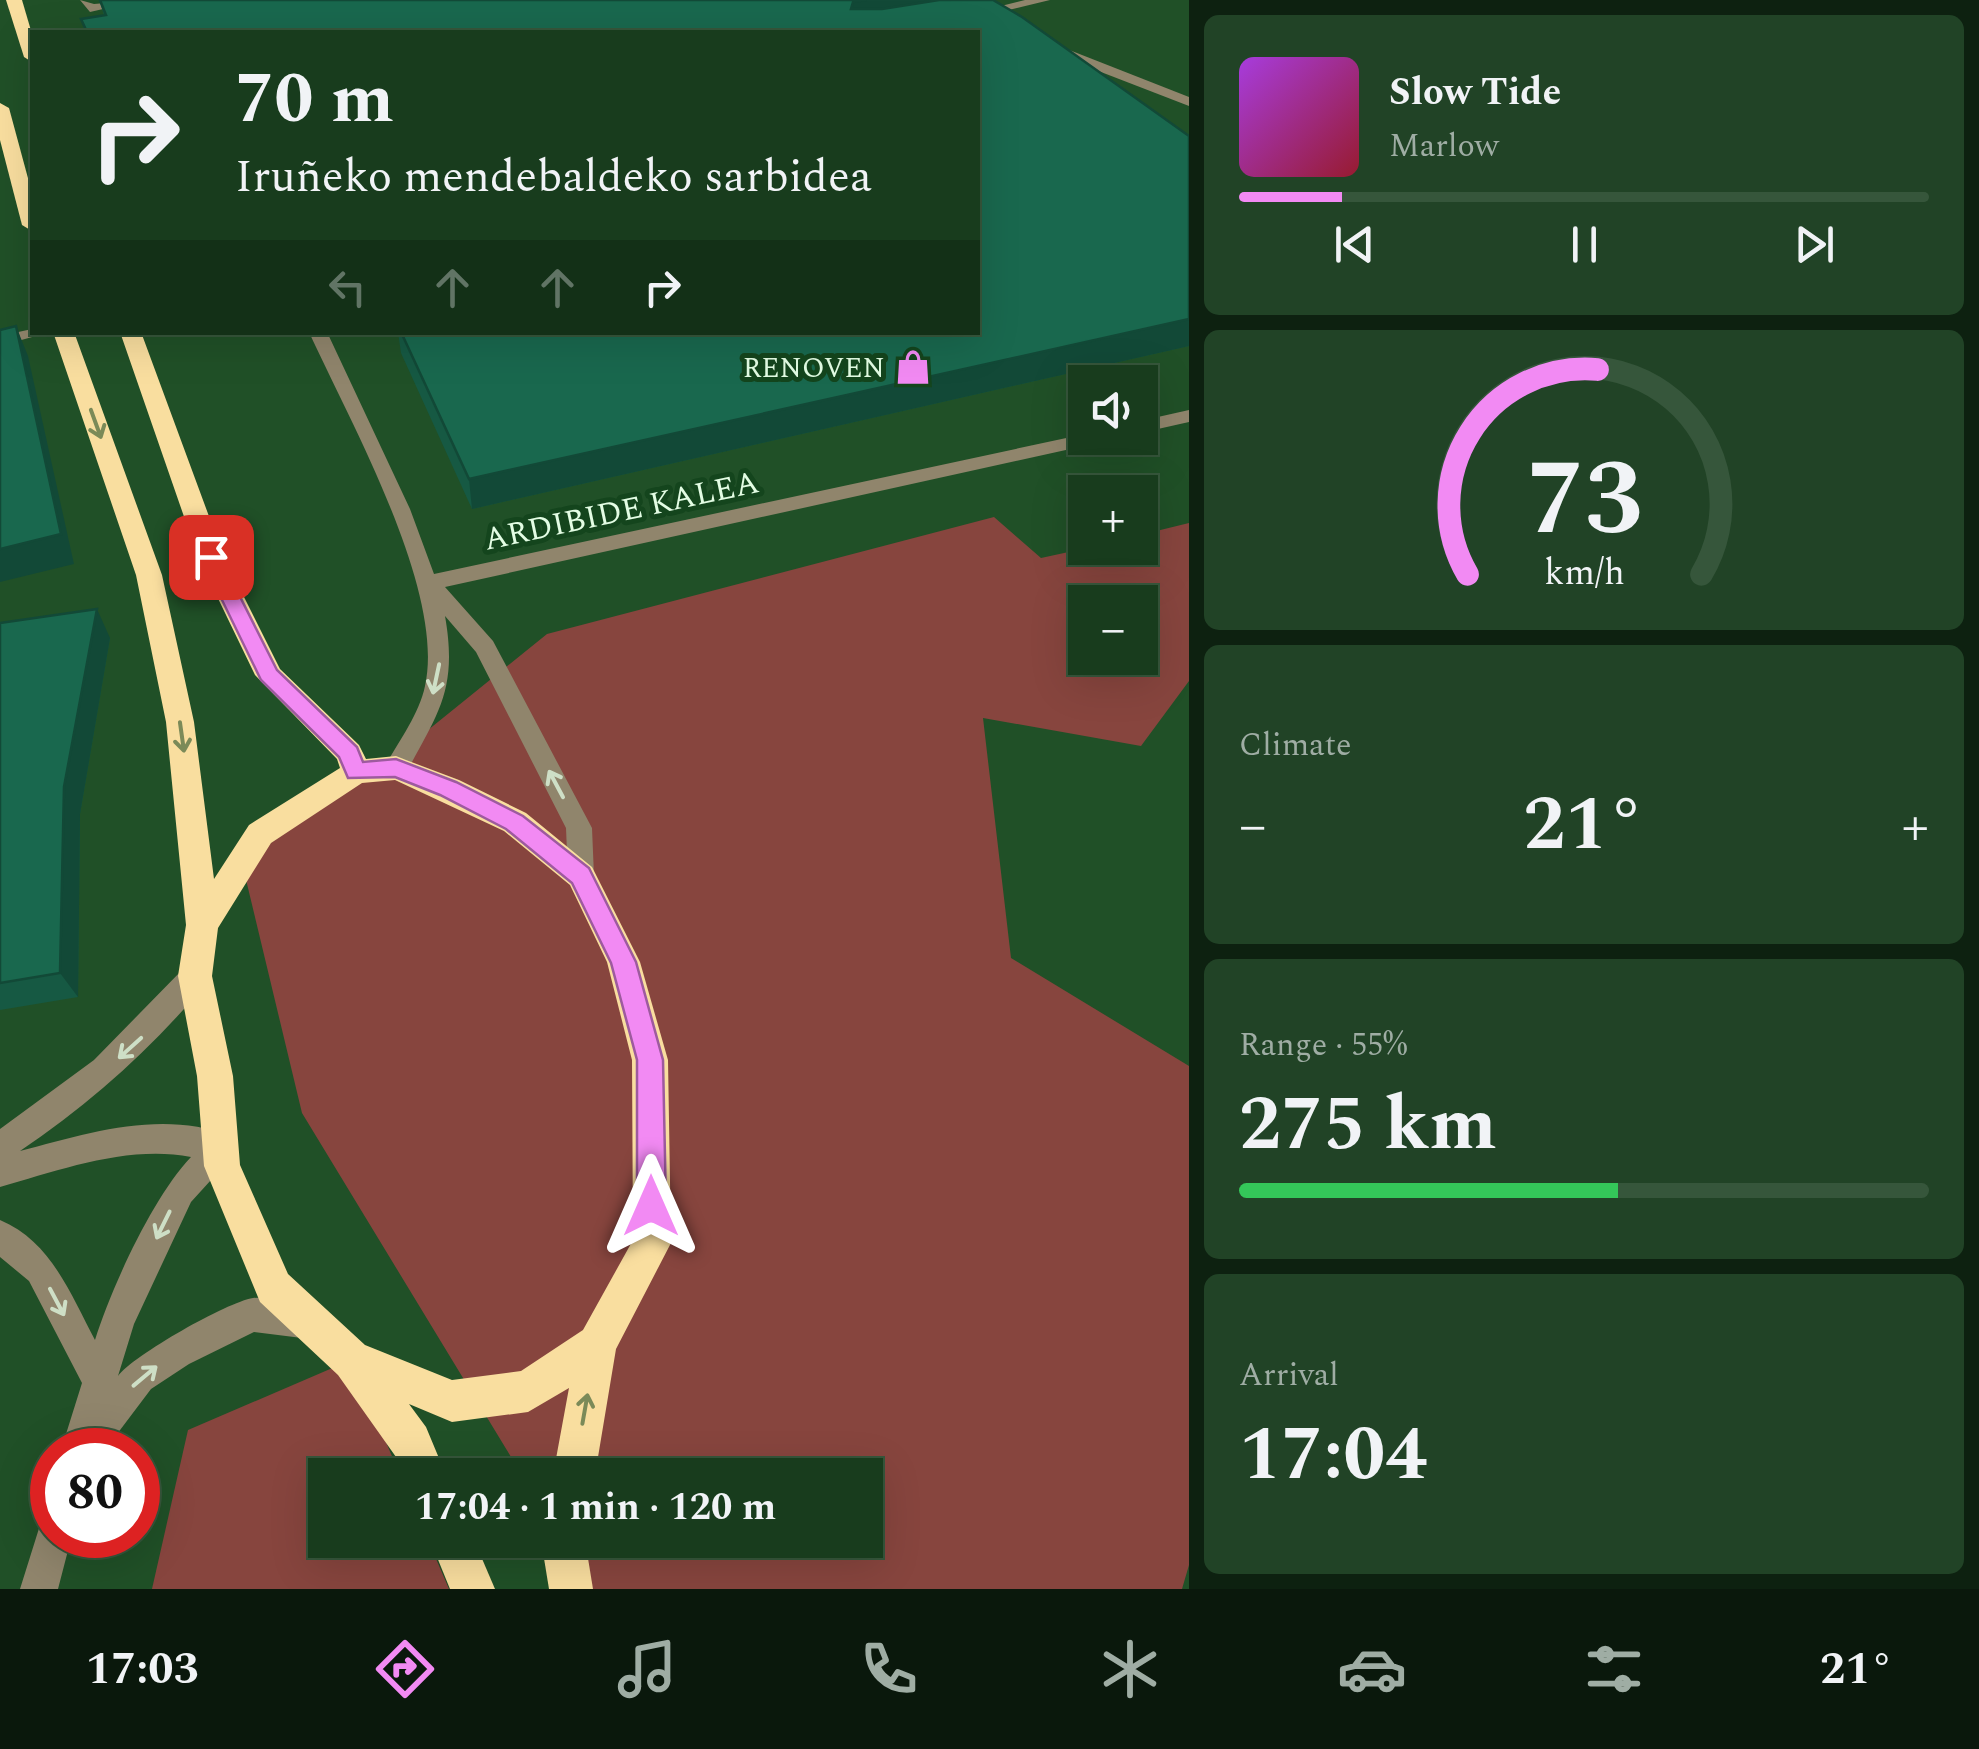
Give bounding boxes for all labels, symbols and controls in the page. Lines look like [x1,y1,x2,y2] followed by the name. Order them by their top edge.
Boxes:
[235,47,394,153] text: 70 m
[1389,64,1561,122] text: Slow Tide
[70,70,200,200] icon: right
[1389,122,1499,171] text: Marlow
[235,143,872,212] text: Iruñeko mendebaldeko sarbidea
[1327,217,1382,272] icon: previous
[1557,217,1612,272] icon: pause
[1787,217,1842,272] icon: next
[320,260,375,315] icon: left
[425,260,480,315] icon: ahead
[530,260,585,315] icon: ahead
[635,260,690,315] icon: right
[743,347,885,390] place label: RENOVEN
[894,348,932,386] shop icon: RENOVEN
[1068,365,1158,675] map controls
[1068,365,1158,455] button: sound
[88,408,106,440] one-way arrow
[1526,422,1642,580] text: 73
[479,458,764,565] street label: ARDIBIDE KALEA
[1068,475,1158,565] button: +
[169,515,254,600] pin
[184,530,239,585] icon: arrive
[1544,546,1624,601] text: km/h
[1068,585,1158,675] button: −
[426,662,445,694] one-way arrow
[174,720,192,752] one-way arrow
[1239,721,1351,770] text: Climate
[546,769,565,799] one-way arrow
[1523,769,1645,883] text: 21°
[1239,785,1267,868] text: −
[1901,785,1929,868] text: +
[1239,1021,1407,1070] text: Range · 55%
[118,1036,143,1059] one-way arrow
[1239,1069,1497,1183] text: 275 km
[599,1154,703,1258] position arrow
[153,1209,172,1239] one-way arrow
[48,1287,67,1317] one-way arrow
[1239,1351,1339,1400] text: Arrival
[132,1365,157,1388] one-way arrow
[576,1394,595,1426] one-way arrow
[1239,1399,1427,1513] text: 17:04
[30,1428,160,1558] speed limit sign: 80
[415,1479,776,1537] text: 17:04 · 1 min · 120 m
[370,1634,440,1704] icon: directions
[612,1634,682,1704] icon: music
[854,1634,924,1704] icon: phone
[1095,1634,1165,1704] icon: climate
[1337,1634,1407,1704] icon: car
[1579,1634,1649,1704] icon: filters
[86,1635,199,1704] text: 17:03
[1820,1635,1893,1704] text: 21°

